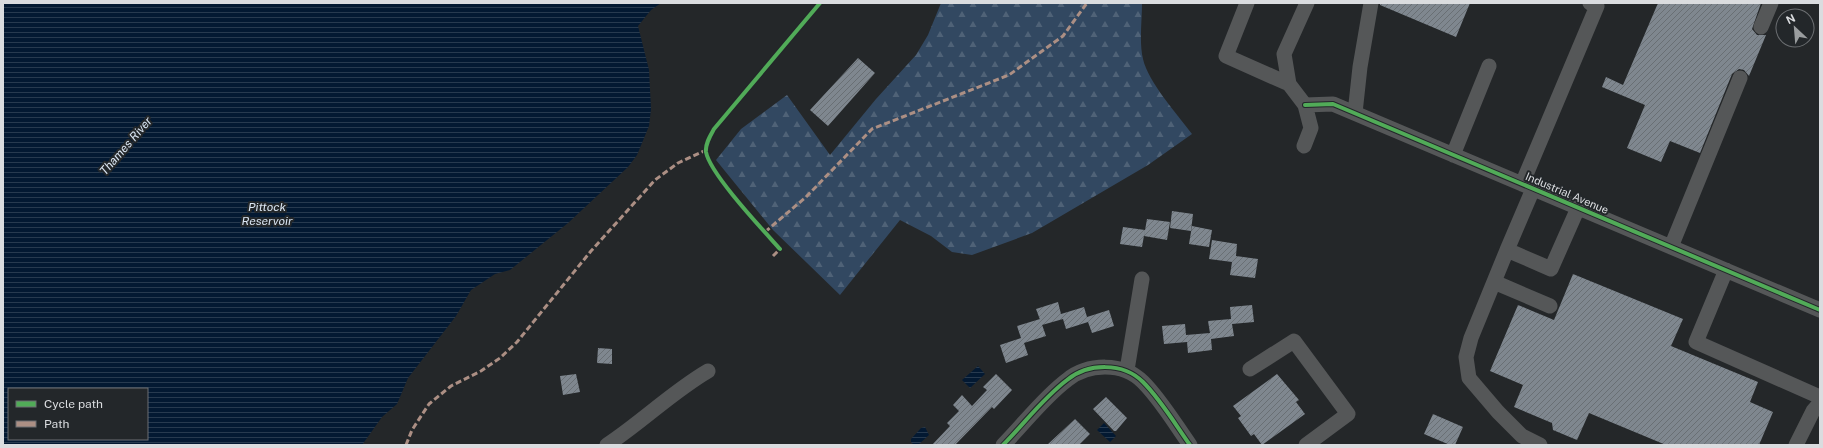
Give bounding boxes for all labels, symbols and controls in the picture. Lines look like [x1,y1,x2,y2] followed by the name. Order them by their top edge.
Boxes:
[1775,8,1815,48] north arrow
[1784,12,1797,26] text: N
[97,114,155,178] water label: Thames River
[1524,170,1610,216] street label: Industrial Avenue
[242,200,293,228] water label: Pittock Reservoir
[8,388,148,440] legend
[44,397,103,411] text: Cycle path
[44,417,70,431] text: Path

